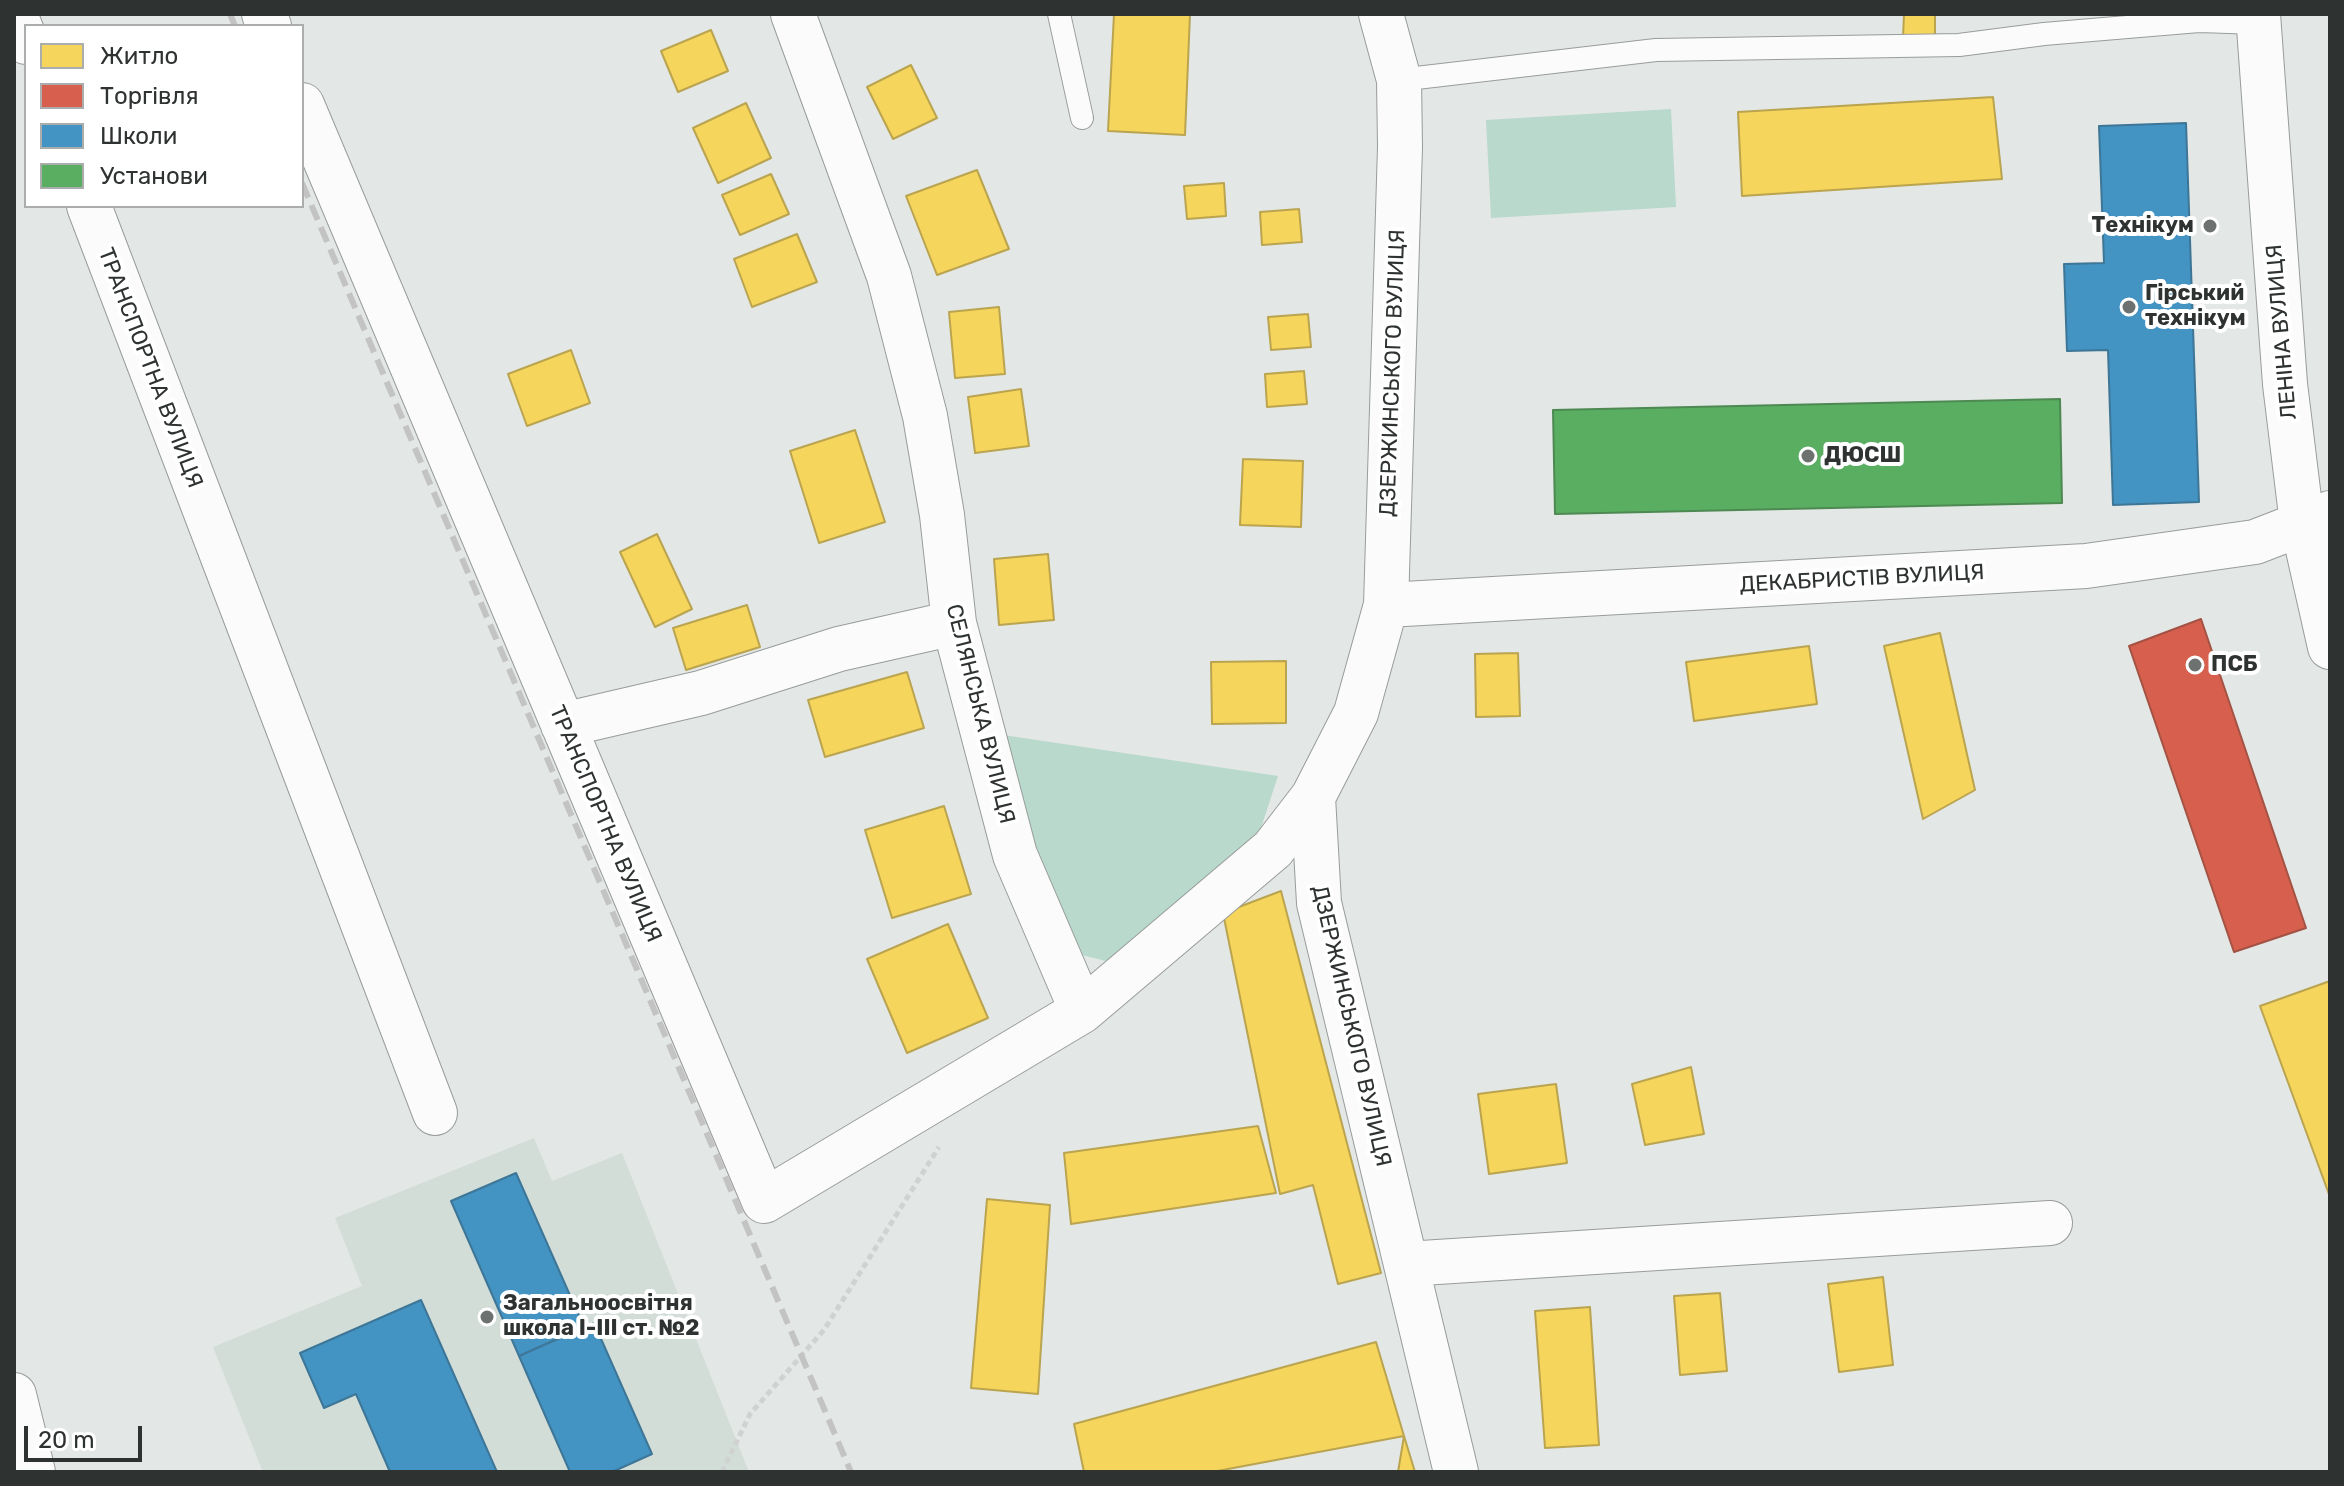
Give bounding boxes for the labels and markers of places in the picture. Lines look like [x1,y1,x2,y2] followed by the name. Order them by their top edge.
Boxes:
[2092,213,2194,239] place label: Технікум
[2201,217,2219,235] marker: Технікум
[2145,281,2246,332] place label: Гірський технікум
[2120,298,2138,316] marker: Гірський технікум
[1824,443,1901,469] place label: ДЮСШ
[1799,447,1817,465] marker: ДЮСШ
[2211,652,2257,678] place label: ПСБ
[2186,656,2204,674] marker: ПСБ
[503,1291,699,1342] place label: Загальноосвітня школа І-ІІІ ст. №2
[478,1308,496,1326] marker: Загальноосвітня школа І-ІІІ ст. №2

